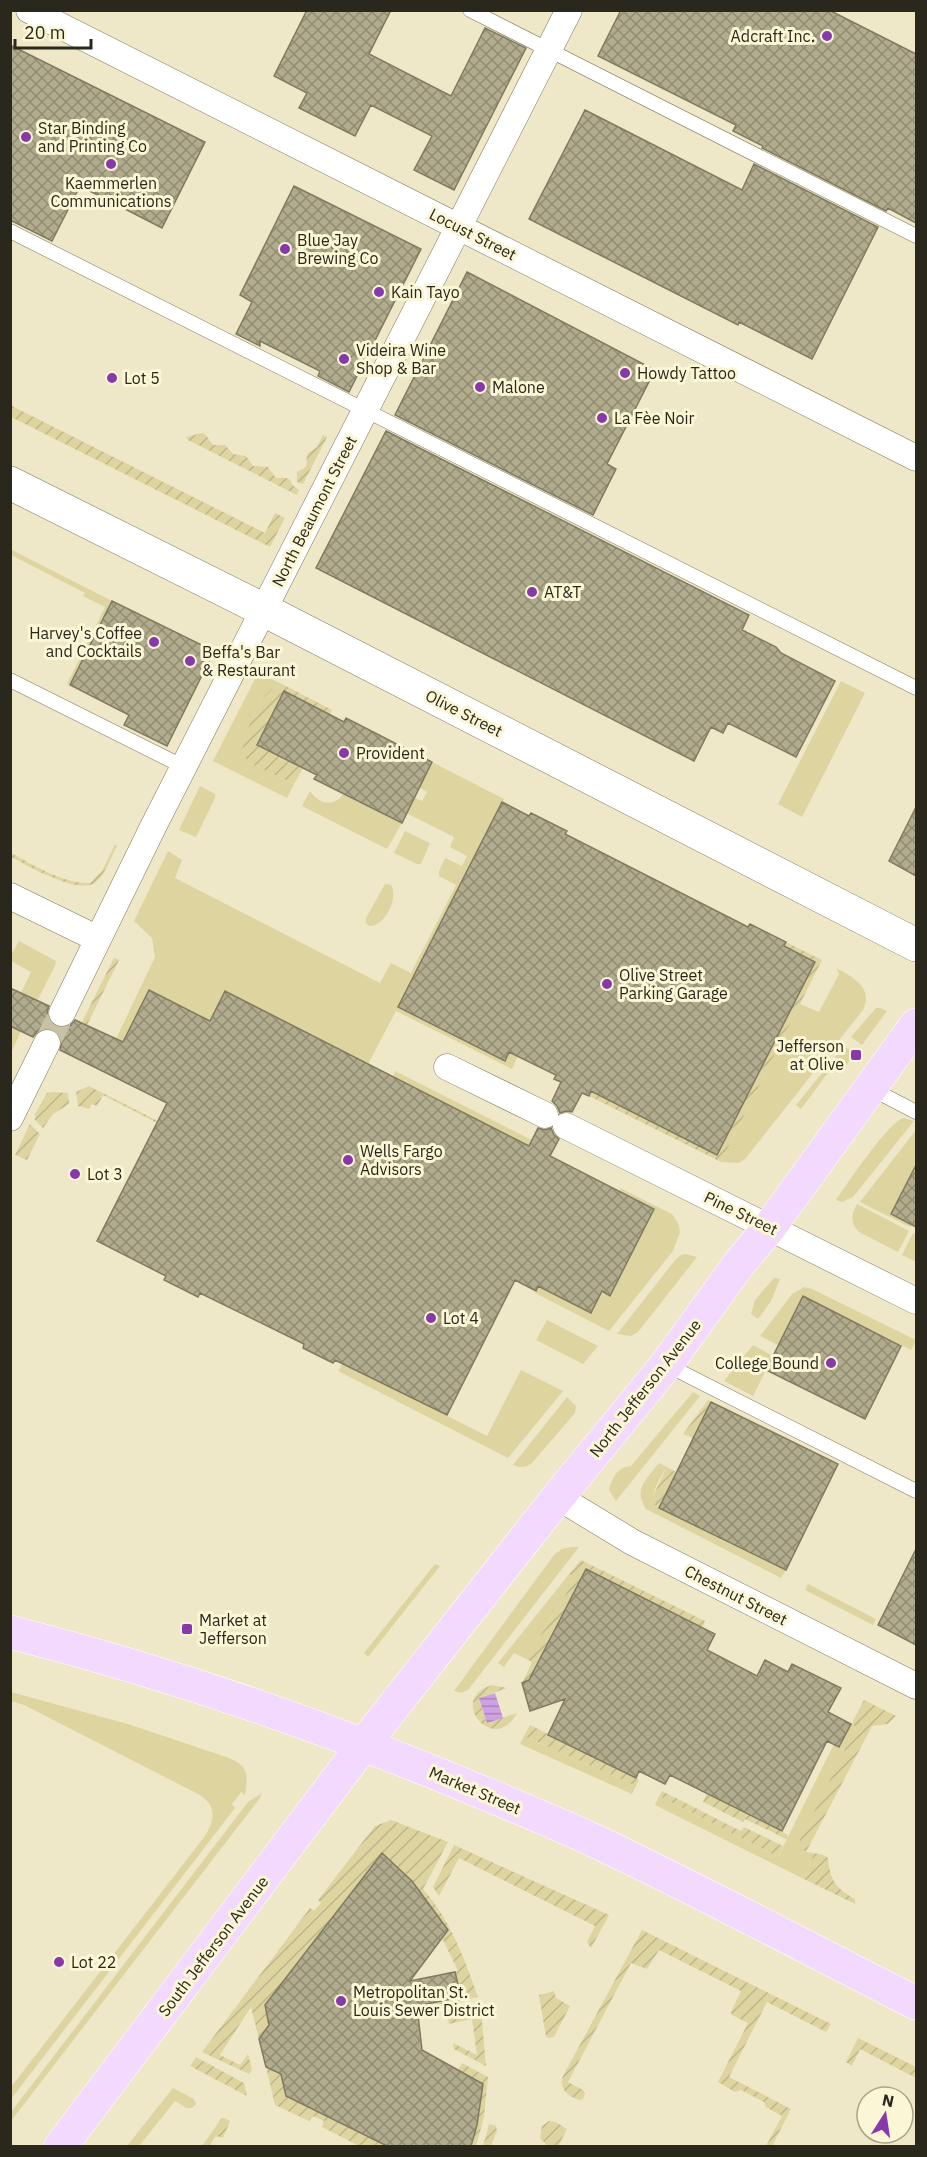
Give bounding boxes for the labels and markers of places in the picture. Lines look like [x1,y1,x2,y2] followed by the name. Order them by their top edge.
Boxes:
[731,26,815,46] place label: Adcraft Inc.
[820,29,834,43] marker: Adcraft Inc.
[38,118,147,156] place label: Star Binding and Printing Co
[19,130,33,144] marker: Star Binding and Printing Co
[104,157,118,171] marker: Kaemmerlen Communications
[50,173,172,211] place label: Kaemmerlen Communications
[297,230,378,268] place label: Blue Jay Brewing Co
[278,242,292,256] marker: Blue Jay Brewing Co
[391,282,460,302] place label: Kain Tayo
[372,285,386,299] marker: Kain Tayo
[356,340,446,378] place label: Videira Wine Shop & Bar
[337,352,351,366] marker: Videira Wine Shop & Bar
[637,363,736,383] place label: Howdy Tattoo
[618,366,632,380] marker: Howdy Tattoo
[124,368,160,388] place label: Lot 5
[105,371,119,385] marker: Lot 5
[492,377,545,397] place label: Malone
[473,380,487,394] marker: Malone
[614,408,694,428] place label: La Fèe Noir
[595,411,609,425] marker: La Fèe Noir
[544,582,581,602] place label: AT&T
[525,585,539,599] marker: AT&T
[29,623,142,661] place label: Harvey's Coffee and Cocktails
[147,635,161,649] marker: Harvey's Coffee and Cocktails
[202,642,296,680] place label: Beffa's Bar & Restaurant
[183,654,197,668] marker: Beffa's Bar & Restaurant
[356,743,425,763] place label: Provident
[337,746,351,760] marker: Provident
[619,965,728,1003] place label: Olive Street Parking Garage
[600,977,614,991] marker: Olive Street Parking Garage
[776,1036,844,1074] place label: Jefferson at Olive
[849,1048,863,1062] marker: Jefferson at Olive
[360,1141,443,1179] place label: Wells Fargo Advisors
[341,1153,355,1167] marker: Wells Fargo Advisors
[87,1164,123,1184] place label: Lot 3
[68,1167,82,1181] marker: Lot 3
[443,1308,479,1328] place label: Lot 4
[424,1311,438,1325] marker: Lot 4
[715,1353,819,1373] place label: College Bound
[824,1356,838,1370] marker: College Bound
[199,1610,267,1648] place label: Market at Jefferson
[180,1622,194,1636] marker: Market at Jefferson
[71,1952,116,1972] place label: Lot 22
[52,1955,66,1969] marker: Lot 22
[353,1982,495,2020] place label: Metropolitan St. Louis Sewer District
[334,1994,348,2008] marker: Metropolitan St. Louis Sewer District

